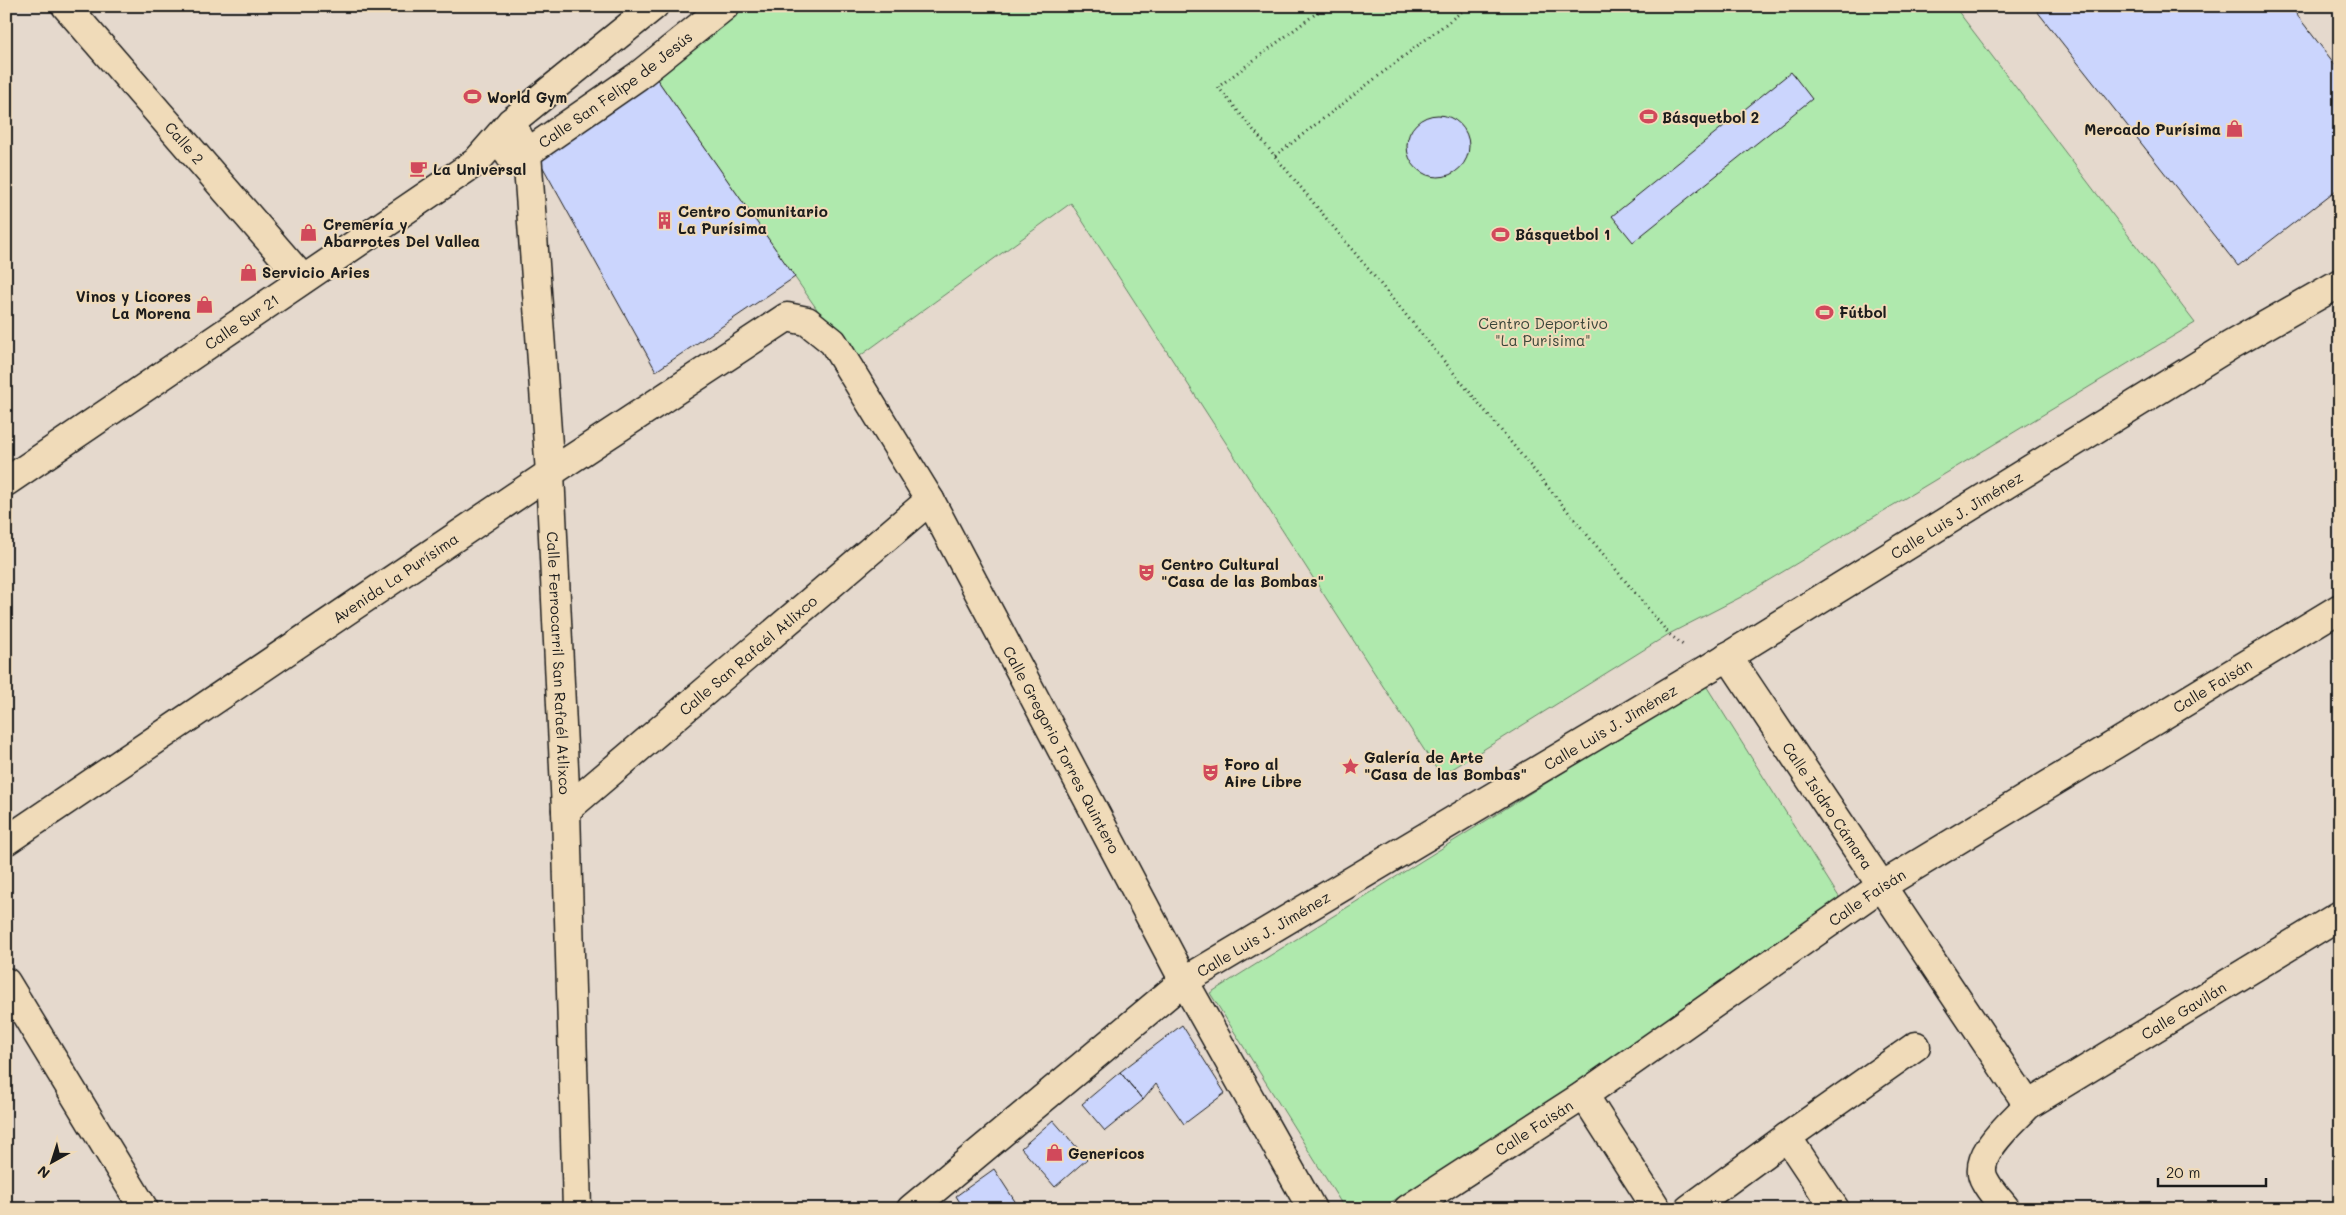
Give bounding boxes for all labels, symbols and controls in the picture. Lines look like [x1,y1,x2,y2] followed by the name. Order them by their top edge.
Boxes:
[534,26,696,152] street label: Calle San Felipe de Jesús
[463,87,483,107] sports icon: World Gym
[487,87,567,107] place label: World Gym
[1638,107,1658,127] sports icon: Básquetbol 2
[1662,107,1759,127] place label: Básquetbol 2
[161,117,209,168] street label: Calle 2
[2084,119,2221,139] place label: Mercado Purísima
[2225,119,2245,139] shop icon: Mercado Purísima
[409,159,429,179] cafe icon: La Universal
[433,159,526,179] place label: La Universal
[678,201,828,238] place label: Centro Comunitario La Purísima
[654,210,674,230] building icon: Centro Comunitario La Purísima
[323,214,480,251] place label: Cremería y Abarrotes Del Vallea
[299,223,319,243] shop icon: Cremería y Abarrotes Del Vallea
[1491,224,1511,244] sports icon: Básquetbol 1
[1515,224,1611,244] place label: Básquetbol 1
[238,262,258,282] shop icon: Servicio Aries
[262,262,370,282] place label: Servicio Aries
[76,286,191,323] place label: Vinos y Licores La Morena
[200,289,283,354] street label: Calle Sur 21
[195,295,215,315] shop icon: Vinos y Licores La Morena
[1815,302,1835,322] sports icon: Fútbol
[1839,302,1887,322] place label: Fútbol
[1478,313,1608,350] park label: Centro Deportivo "La Purisima"
[1887,466,2027,563] street label: Calle Luis J. Jiménez
[329,528,462,627] street label: Avenida La Purísima
[543,531,575,795] street label: Calle Ferrocarril San Rafaél Atlixco
[1161,554,1324,591] place label: Centro Cultural "Casa de las Bombas"
[1137,563,1157,583] theatre icon: Centro Cultural "Casa de las Bombas"
[675,590,821,720] street label: Calle San Rafaél Atlixco
[999,642,1125,857] street label: Calle Gregorio Torres Quintero
[2169,654,2255,717] street label: Calle Faisán
[1540,679,1681,774] street label: Calle Luis J. Jiménez
[1778,738,1878,873] street label: Calle Isidro Cámara
[1364,747,1527,784] place label: Galería de Arte "Casa de las Bombas"
[1224,754,1302,791] place label: Foro al Aire Libre
[1340,756,1360,776] place icon: Galería de Arte "Casa de las Bombas"
[1200,763,1220,783] theatre icon: Foro al Aire Libre
[1824,864,1909,930] street label: Calle Faisán
[1193,886,1334,981] street label: Calle Luis J. Jiménez
[2137,977,2230,1044] street label: Calle Gavilán
[1491,1095,1577,1160] street label: Calle Faisán
[28,1138,78,1188] north arrow
[1044,1143,1064,1163] shop icon: Genericos
[1068,1143,1145,1163] place label: Genericos
[2158,1155,2266,1187] scale bar
[33,1162,54,1183] text: N
[2166,1162,2200,1182] text: 20 m

